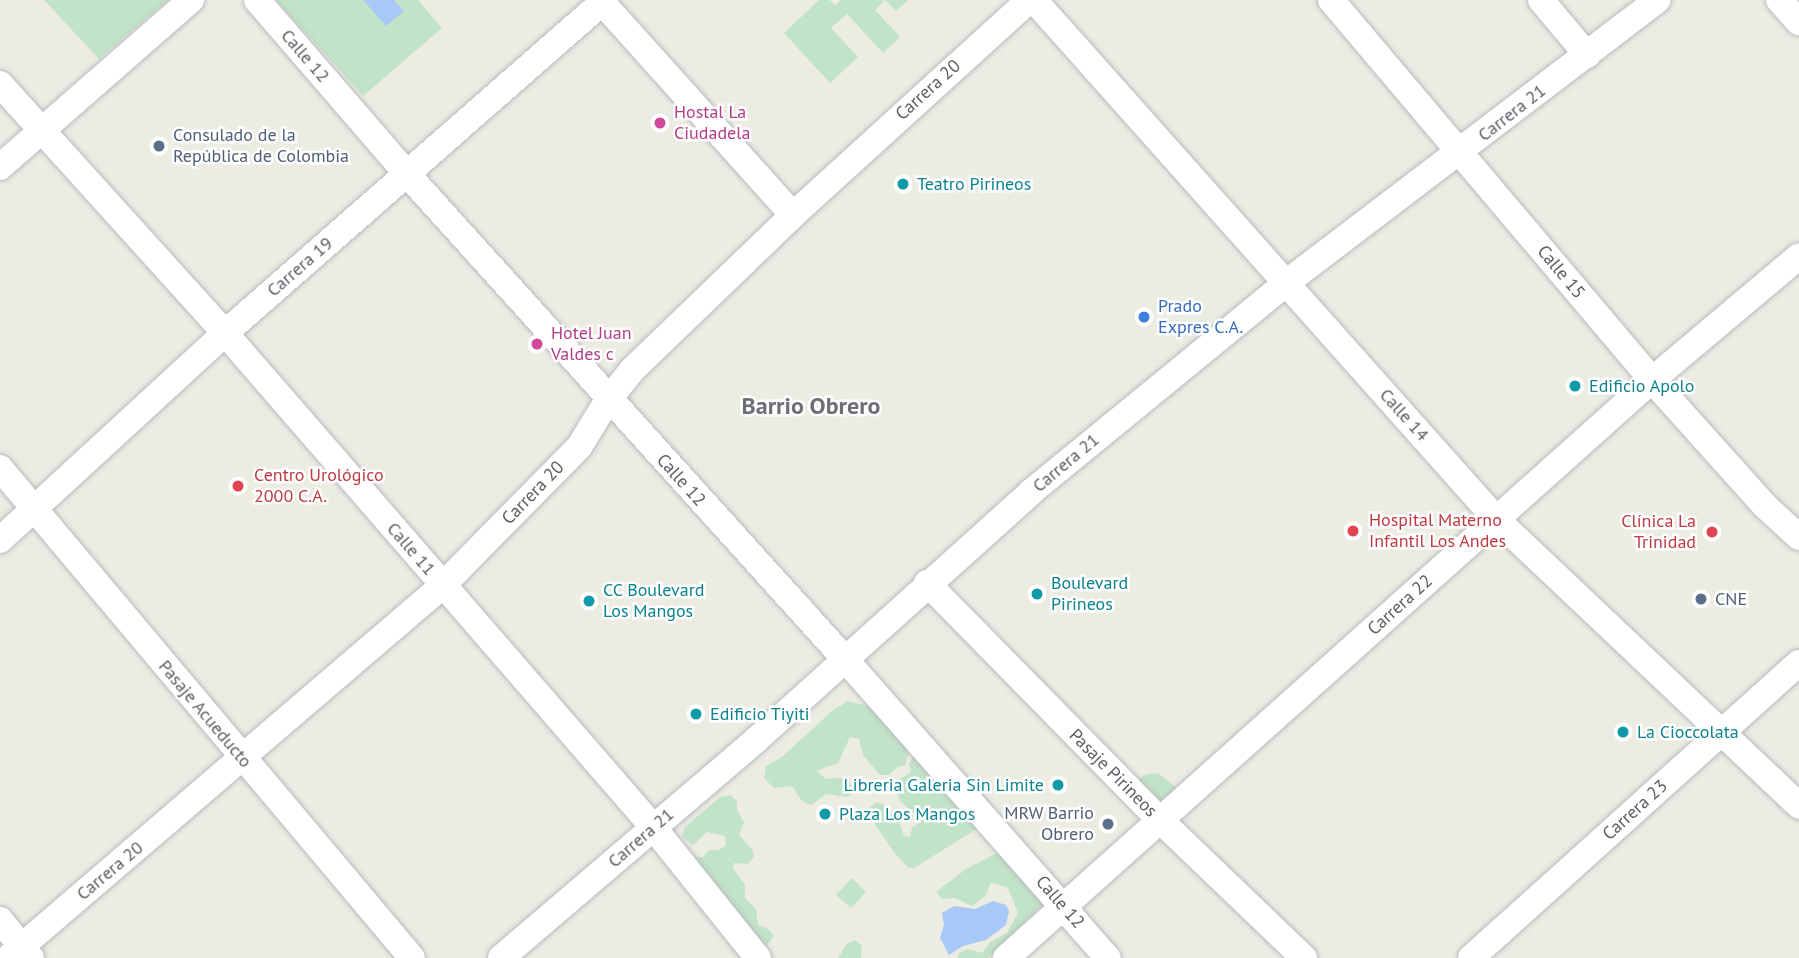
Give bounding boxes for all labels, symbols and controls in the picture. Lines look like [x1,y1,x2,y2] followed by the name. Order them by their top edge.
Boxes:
[276,25,334,87] street label: Calle 12
[891,55,965,125] street label: Carrera 20
[1474,80,1550,146] street label: Carrera 21
[674,102,750,144] place label: Hostal La Ciudadela
[652,115,668,131] marker: Hostal La Ciudadela
[173,125,349,168] place label: Consulado de la República de Colombia
[151,138,167,154] marker: Consulado de la República de Colombia
[917,173,1031,195] place label: Teatro Pirineos
[895,176,911,192] marker: Teatro Pirineos
[263,233,337,301] street label: Carrera 19
[1532,241,1590,303] street label: Calle 15
[1158,296,1243,338] place label: Prado Expres C.A.
[1136,309,1152,325] marker: Prado Expres C.A.
[551,323,632,366] place label: Hotel Juan Valdes c
[529,336,545,352] marker: Hotel Juan Valdes c
[1589,375,1695,397] place label: Edificio Apolo
[1567,378,1583,394] marker: Edificio Apolo
[1375,384,1433,446] street label: Calle 14
[741,392,881,420] district label: Barrio Obrero
[1029,429,1103,497] street label: Carrera 21
[652,449,710,511] street label: Calle 12
[498,457,568,529] street label: Carrera 20
[254,465,384,508] place label: Centro Urológico 2000 C.A.
[228,476,248,496] marker: Centro Urológico 2000 C.A.
[1369,510,1507,552] place label: Hospital Materno Infantil Los Andes
[1621,511,1696,554] place label: Clínica La Trinidad
[382,518,440,580] street label: Calle 11
[1343,521,1363,541] marker: Hospital Materno Infantil Los Andes
[1702,522,1722,542] marker: Clínica La Trinidad
[1363,570,1437,640] street label: Carrera 22
[1051,573,1128,616] place label: Boulevard Pirineos
[603,580,705,622] place label: CC Boulevard Los Mangos
[1029,586,1045,602] marker: Boulevard Pirineos
[1715,588,1747,610] place label: CNE
[1693,591,1709,607] marker: CNE
[581,593,597,609] marker: CC Boulevard Los Mangos
[154,656,256,772] street label: Pasaje Acueducto
[710,703,810,725] place label: Edificio Tiyiti
[688,706,704,722] marker: Edificio Tiyiti
[1637,721,1739,743] place label: La Cioccolata
[1615,724,1631,740] marker: La Cioccolata
[1065,725,1161,821] street label: Pasaje Pirineos
[844,774,1044,796] place label: Libreria Galeria Sin Limite
[1598,775,1672,845] street label: Carrera 23
[1050,777,1066,793] marker: Libreria Galeria Sin Limite
[839,803,975,825] place label: Plaza Los Mangos
[1004,803,1094,846] place label: MRW Barrio Obrero
[604,804,678,872] street label: Carrera 21
[817,806,833,822] marker: Plaza Los Mangos
[1100,816,1116,832] marker: MRW Barrio Obrero
[73,837,147,905] street label: Carrera 20
[1031,871,1089,933] street label: Calle 12

